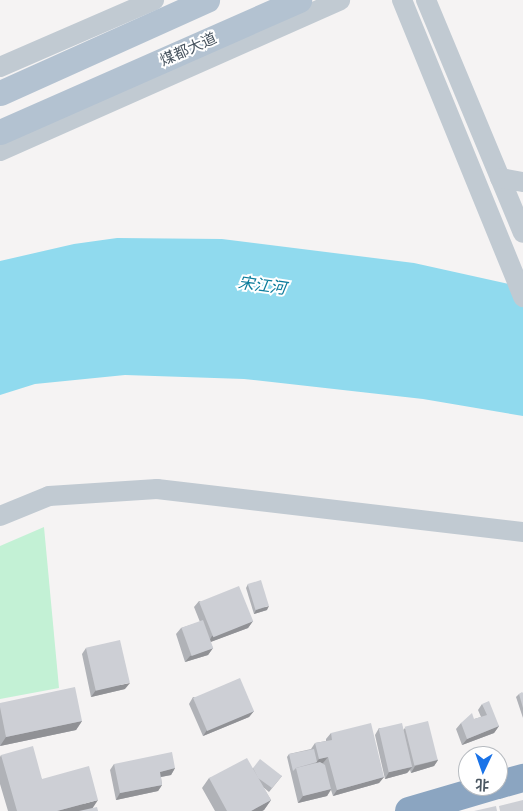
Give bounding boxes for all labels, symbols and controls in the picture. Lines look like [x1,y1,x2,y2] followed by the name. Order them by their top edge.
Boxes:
[157,29,219,69] street label: 煤都大道
[237,273,287,299] water label: 宋江河
[458,746,508,796] north arrow
[475,776,490,794] text: 北

